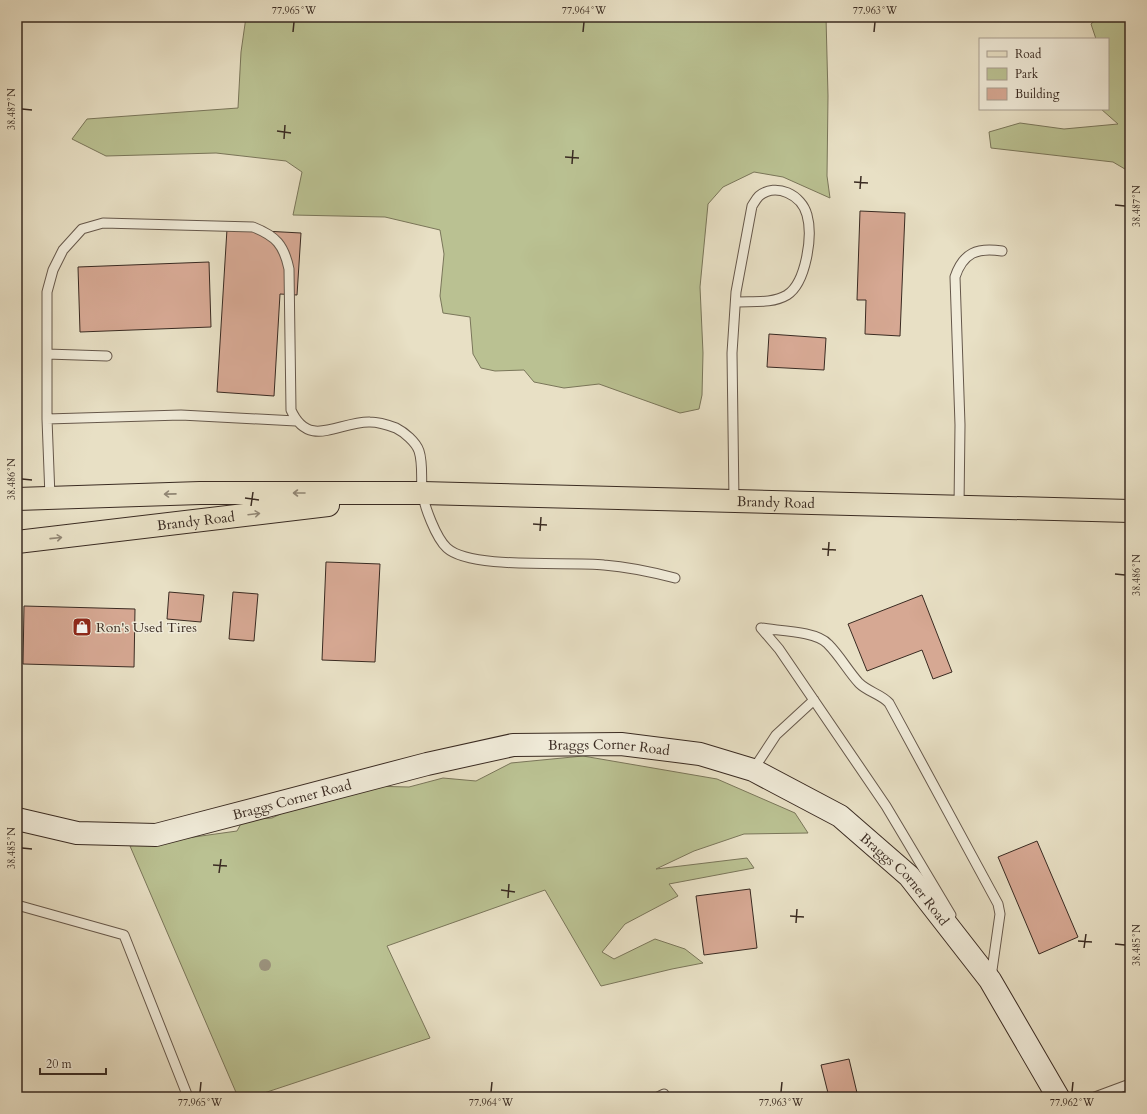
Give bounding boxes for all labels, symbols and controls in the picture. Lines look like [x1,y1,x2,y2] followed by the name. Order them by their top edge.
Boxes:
[272,4,317,18] text: 77.965°W
[562,4,607,18] text: 77.964°W
[853,4,898,18] text: 77.963°W
[979,38,1109,110] legend
[1015,46,1042,62] text: Road
[1015,66,1039,82] text: Park
[1015,86,1060,102] text: Building
[5,88,19,130] text: 38.487°N
[1130,185,1144,227] text: 38.487°N
[5,458,19,500] text: 38.486°N
[293,489,306,497] one-way arrow
[164,490,177,498] one-way arrow
[737,492,816,512] street label: Brandy Road
[156,507,236,535] street label: Brandy Road
[247,510,260,518] one-way arrow
[49,534,62,541] one-way arrow
[1130,554,1144,596] text: 38.486°N
[71,616,93,638] shop icon: Ron's Used Tires
[96,618,197,637] place label: Ron's Used Tires
[548,734,672,760] street label: Braggs Corner Road
[230,775,354,824] street label: Braggs Corner Road
[5,827,19,869] text: 38.485°N
[856,828,954,930] street label: Braggs Corner Road
[1130,924,1144,966] text: 38.485°N
[40,1050,106,1076] scale bar
[46,1056,73,1072] text: 20 m
[178,1096,223,1110] text: 77.965°W
[469,1096,514,1110] text: 77.964°W
[759,1096,804,1110] text: 77.963°W
[1050,1096,1095,1110] text: 77.962°W

